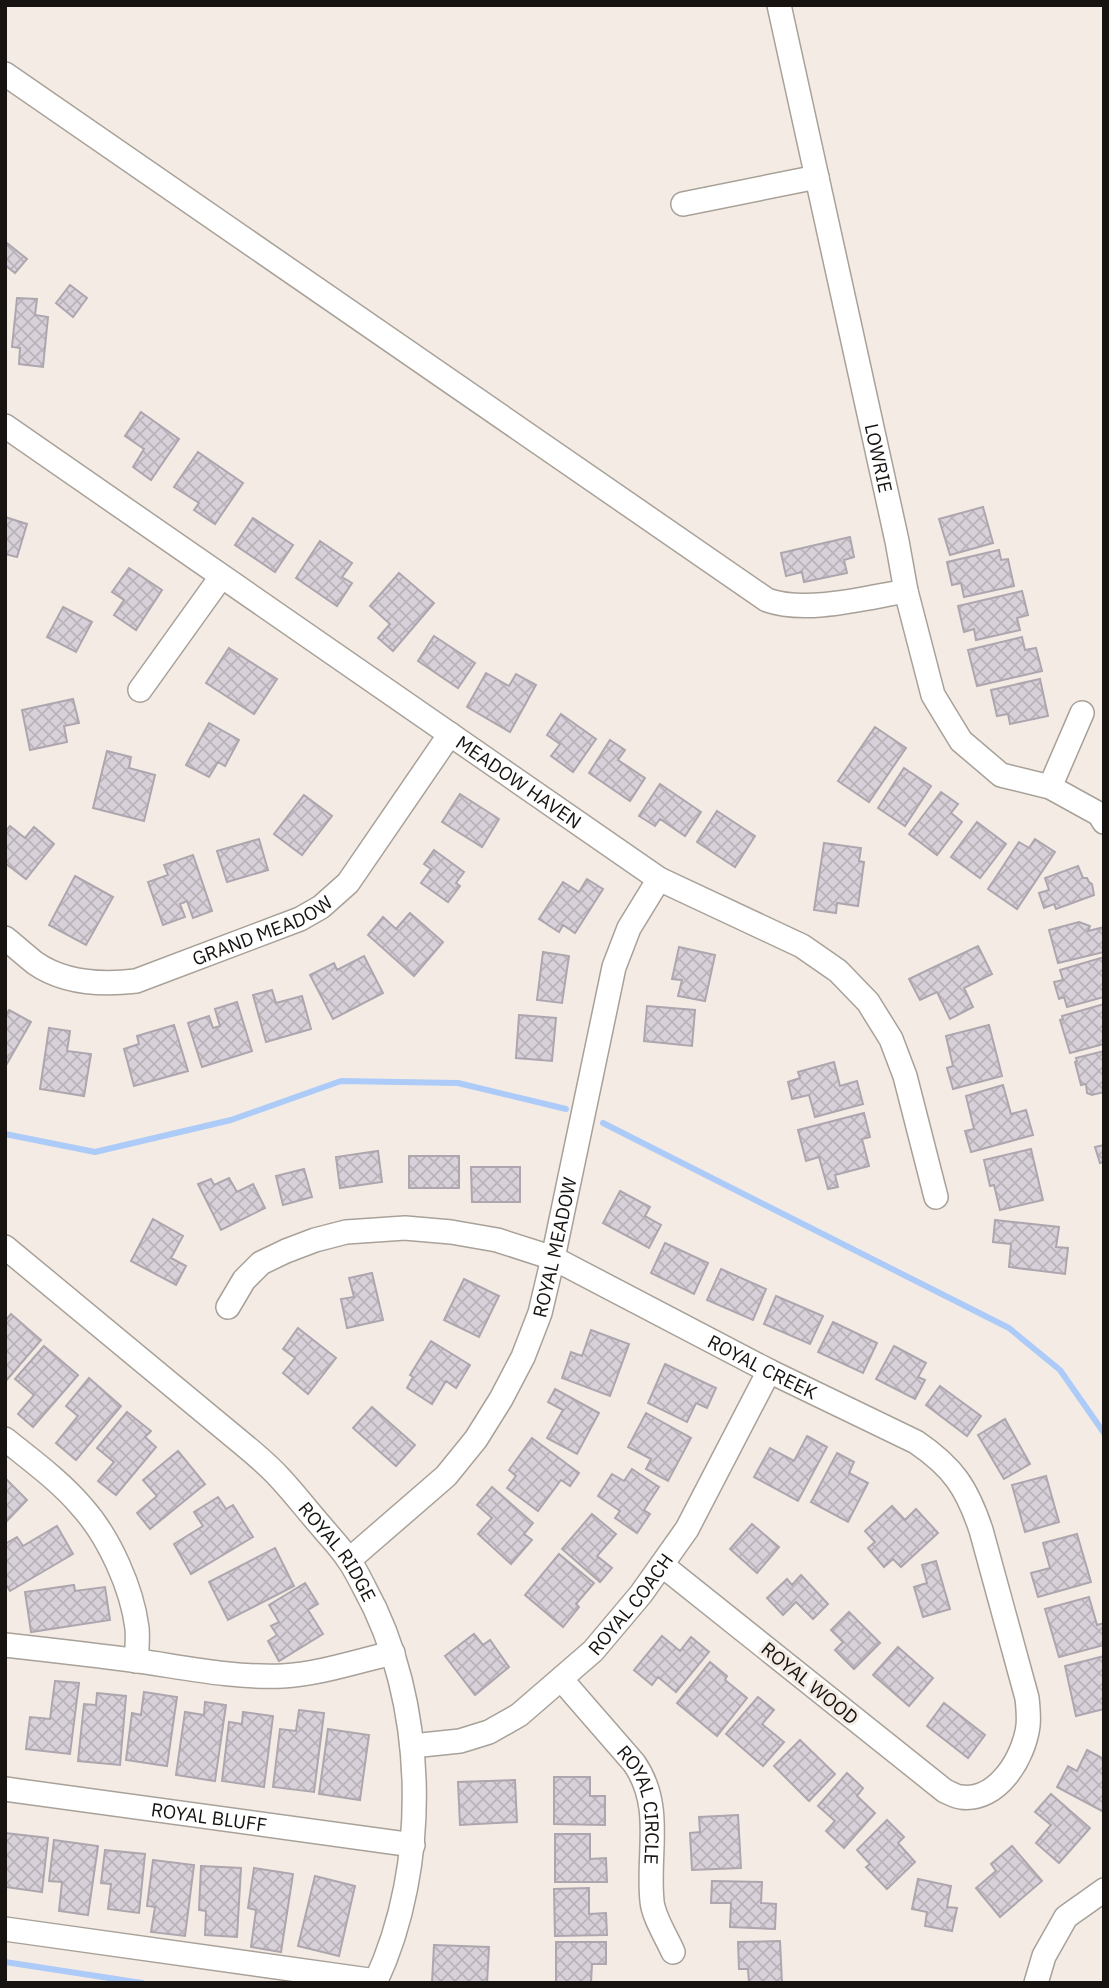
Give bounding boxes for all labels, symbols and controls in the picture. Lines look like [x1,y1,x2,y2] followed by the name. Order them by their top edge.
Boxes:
[859,421,898,495] street label: LOWRIE
[451,730,586,834] street label: MEADOW HAVEN
[189,890,338,971] street label: GRAND MEADOW
[527,1175,582,1320] street label: ROYAL MEADOW
[704,1329,821,1404] street label: ROYAL CREEK
[293,1497,382,1606] street label: ROYAL RIDGE
[583,1549,678,1660] street label: ROYAL COACH
[757,1637,863,1729] street label: ROYAL WOOD
[612,1740,664,1865] street label: ROYAL CIRCLE
[150,1797,269,1837] street label: ROYAL BLUFF

